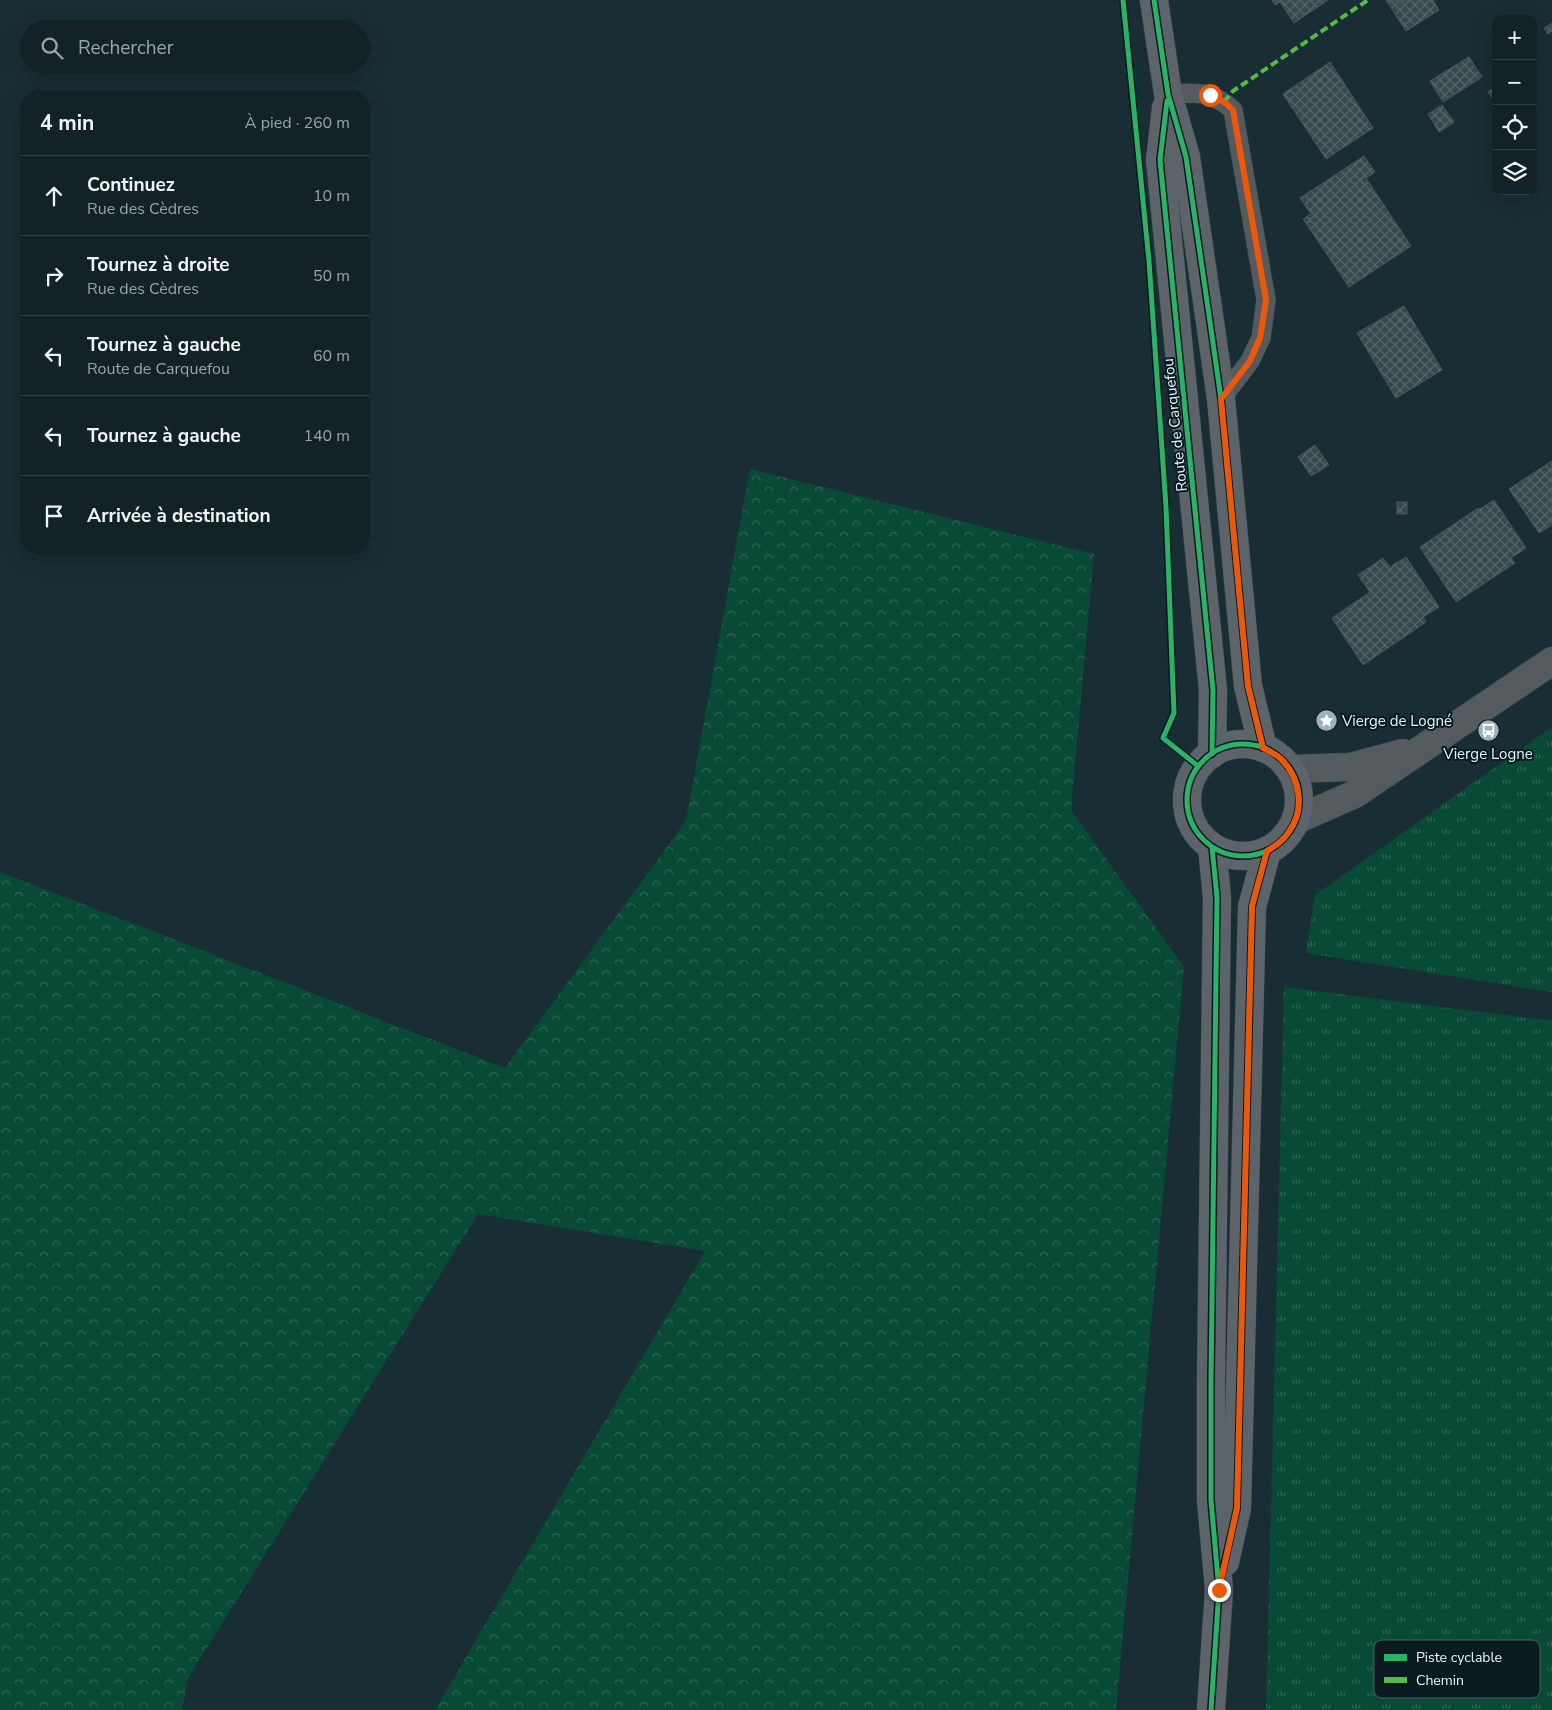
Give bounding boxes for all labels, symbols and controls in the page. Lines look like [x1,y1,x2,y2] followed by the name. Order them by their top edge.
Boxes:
[1492,15,1537,195] map controls
[1492,15,1537,60] button: +
[20,20,370,75] search box
[38,34,66,62] icon: search
[78,35,173,61] text: Rechercher
[1492,60,1537,105] button: −
[1199,84,1222,107] route start
[1492,105,1537,150] button: locate
[40,109,94,137] text: 4 min
[245,112,350,134] text: À pied · 260 m
[1492,150,1537,195] button: layers
[87,172,175,198] text: Continuez
[40,182,68,210] icon: ahead
[313,185,350,207] text: 10 m
[87,198,199,220] text: Rue des Cèdres
[87,252,230,278] text: Tournez à droite
[40,262,68,290] icon: right
[313,265,350,287] text: 50 m
[87,278,199,300] text: Rue des Cèdres
[87,332,241,358] text: Tournez à gauche
[40,342,68,370] icon: left
[313,345,350,367] text: 60 m
[1158,357,1192,493] street label: Route de Carquefou
[87,358,230,380] text: Route de Carquefou
[40,422,68,450] icon: left
[87,423,241,449] text: Tournez à gauche
[303,425,350,447] text: 140 m
[40,502,68,530] icon: arrive
[87,503,271,529] text: Arrivée à destination
[1314,709,1338,733] place icon: Vierge de Logné
[1341,711,1452,731] place label: Vierge de Logné
[1476,719,1500,743] bus stop icon: Vierge Logne
[1442,744,1533,764] place label: Vierge Logne
[1208,1579,1231,1602] route end
[1374,1640,1540,1698] legend
[1416,1648,1502,1667] text: Piste cyclable
[1416,1671,1464,1690] text: Chemin

